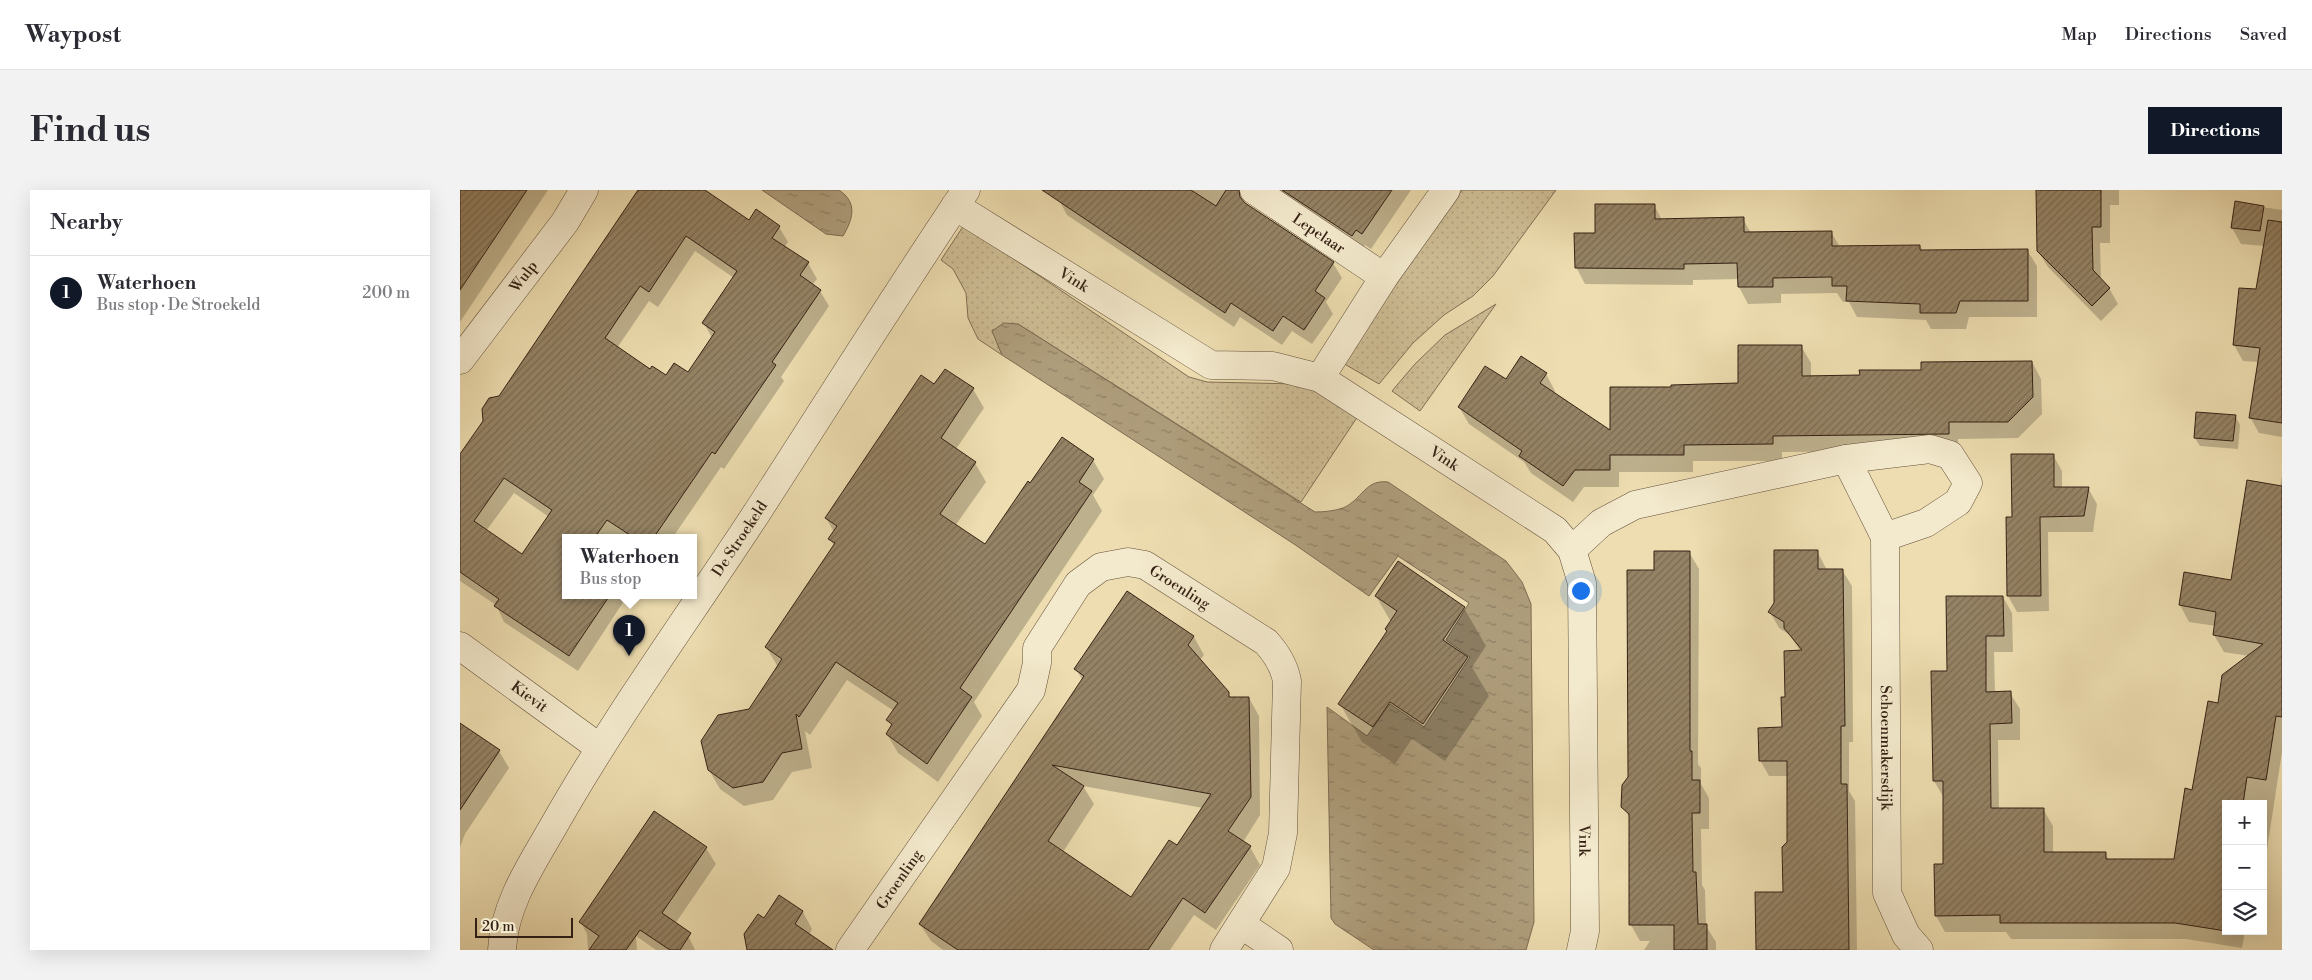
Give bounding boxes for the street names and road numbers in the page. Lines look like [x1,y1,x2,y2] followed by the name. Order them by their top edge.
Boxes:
[1288,209,1349,259] street label: Lepelaar
[505,257,542,297] street label: Wulp
[1054,263,1093,297] street label: Vink
[1425,442,1464,476] street label: Vink
[708,497,772,580] street label: De Stroekeld
[1146,561,1214,614] street label: Groenling
[507,677,552,717] street label: Kievit
[1876,685,1896,812] street label: Schoenmakersdijk
[1574,824,1593,858] street label: Vink
[872,846,927,913] street label: Groenling

